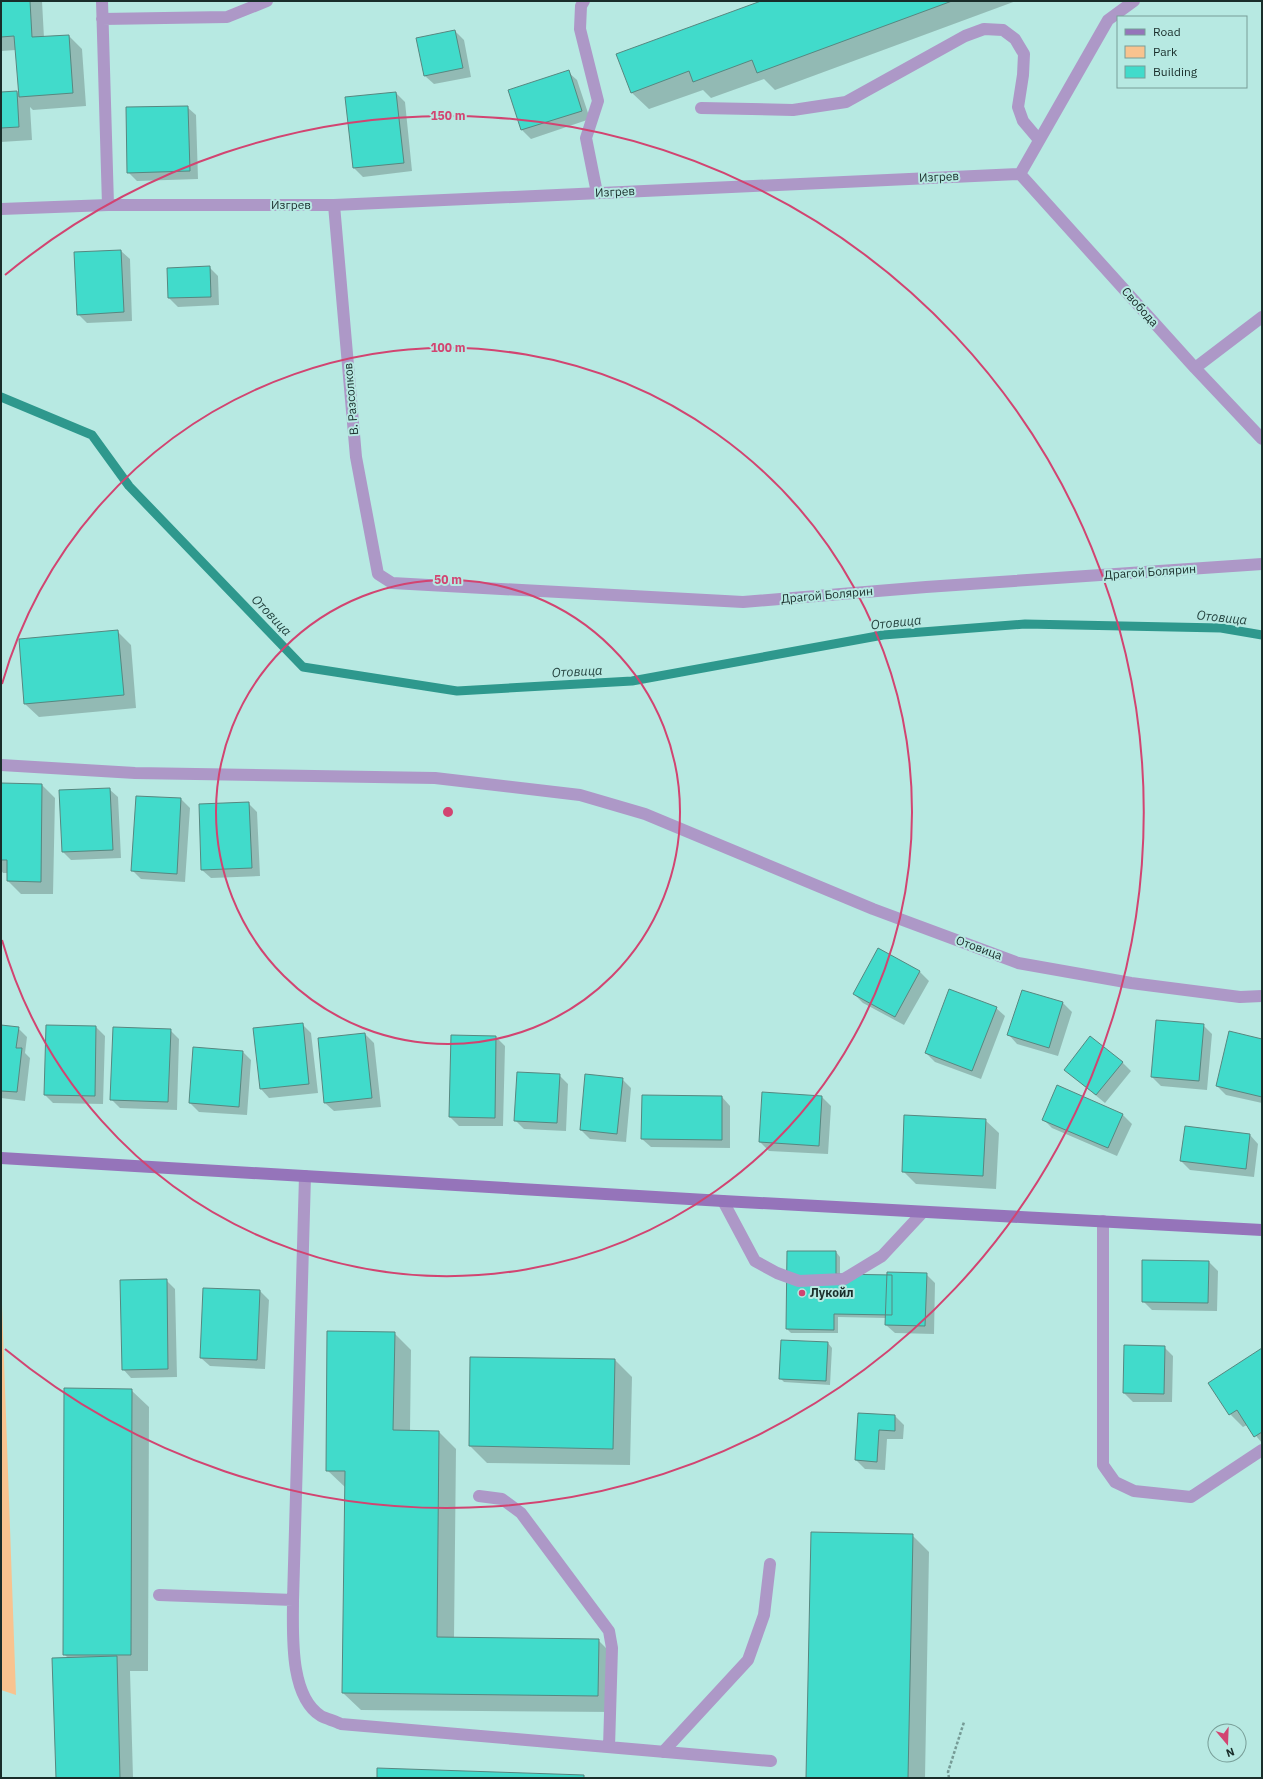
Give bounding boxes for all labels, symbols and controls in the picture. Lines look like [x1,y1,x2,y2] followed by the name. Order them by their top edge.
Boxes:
[1117,16,1247,88] legend
[1153,24,1181,39] text: Road
[1153,44,1178,59] text: Park
[1153,64,1198,79] text: Building
[430,108,466,123] text: 150 m
[919,168,959,185] street label: Изгрев
[595,183,635,200] street label: Изгрев
[271,197,311,212] street label: Изгрев
[1119,284,1162,330] street label: Свобода
[430,340,466,355] text: 100 m
[340,362,361,436] street label: В. Разсолков
[1103,561,1197,582] street label: Драгой Болярин
[434,572,462,587] text: 50 m
[780,583,874,606] street label: Драгой Болярин
[248,591,295,639] water label: Отовица
[1196,606,1248,629] water label: Отовица
[870,611,922,634] water label: Отовица
[551,662,603,681] water label: Отовица
[441,805,455,819] centre of rings
[954,932,1005,963] street label: Отовица
[810,1285,854,1300] place label: Лукойл
[797,1288,807,1298] marker: Лукойл
[1207,1723,1247,1763] north arrow
[1224,1745,1236,1760] text: N

